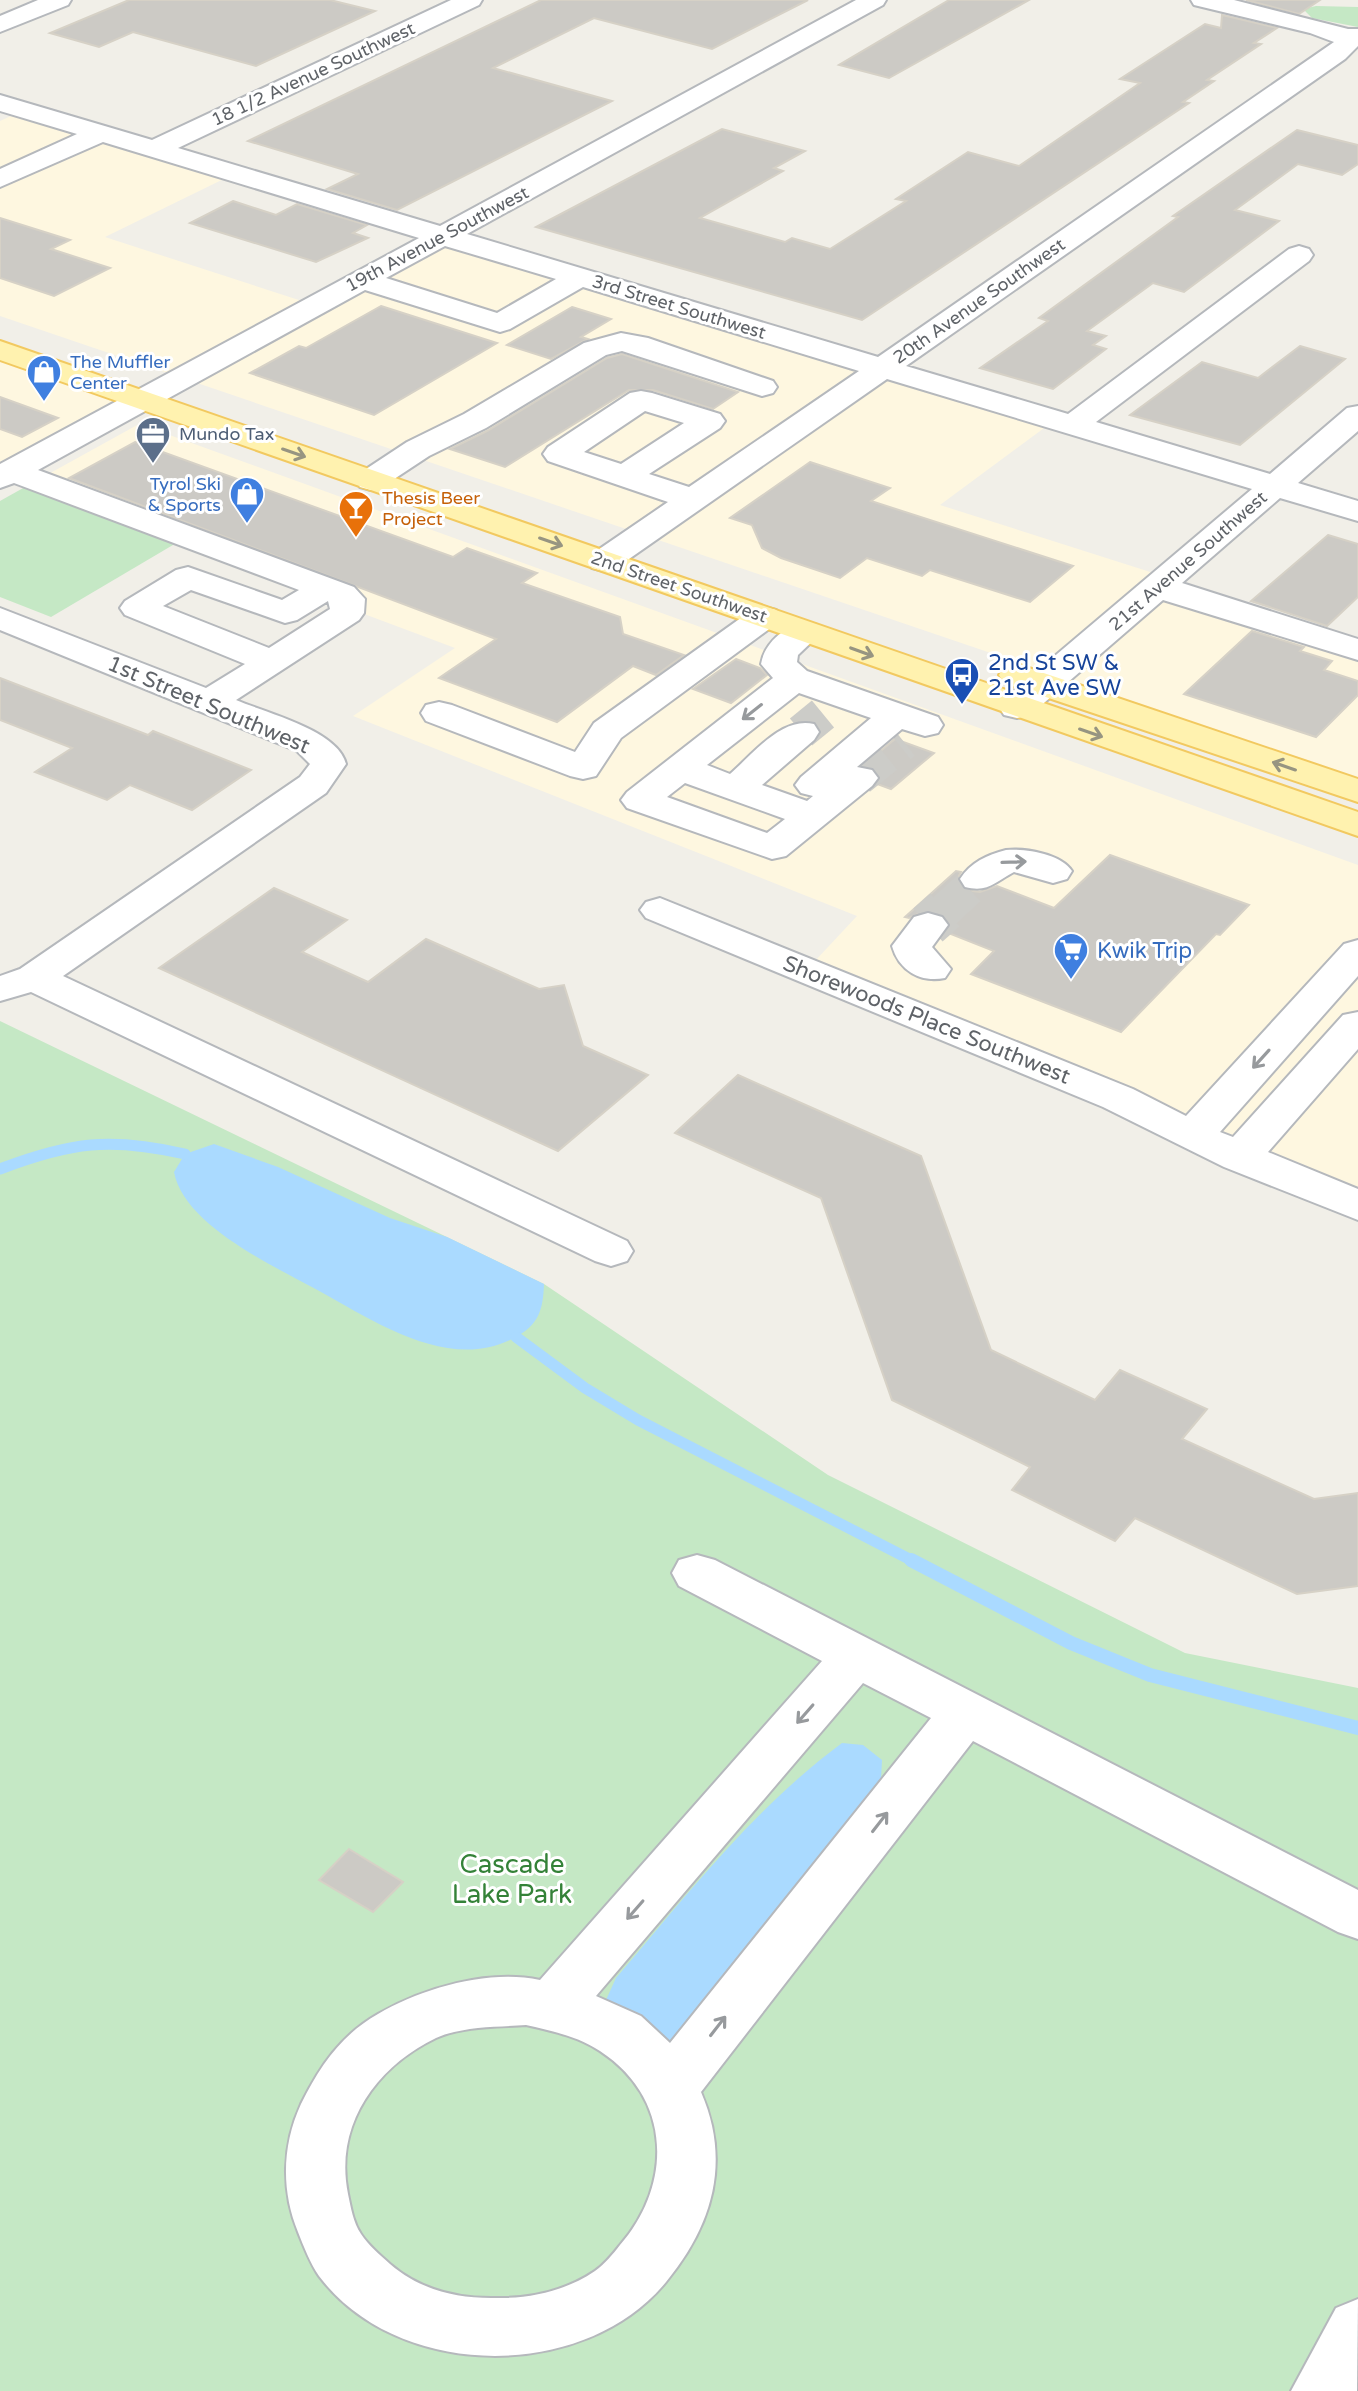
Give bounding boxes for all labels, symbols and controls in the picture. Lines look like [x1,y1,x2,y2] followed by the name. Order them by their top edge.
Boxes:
[208,17,418,131] street label: 18 1/2 Avenue Southwest
[341,181,533,297] street label: 19th Avenue Southwest
[889,233,1069,369] street label: 20th Avenue Southwest
[589,270,769,344] street label: 3rd Street Southwest
[70,351,171,394] place label: The Muffler Center
[25,353,63,403] shop icon: The Muffler Center
[134,415,172,465] office icon: Mundo Tax
[179,423,274,445] place label: Mundo Tax
[282,446,307,461] one-way arrow
[147,473,221,516] place label: Tyrol Ski & Sports
[228,475,266,525] shop icon: Tyrol Ski & Sports
[1104,486,1272,636] street label: 21st Avenue Southwest
[382,487,480,530] place label: Thesis Beer Project
[337,489,375,539] bar icon: Thesis Beer Project
[538,536,563,551] one-way arrow
[588,547,770,628] street label: 2nd Street Southwest
[849,646,874,660] one-way arrow
[103,650,314,759] street label: 1st Street Southwest
[988,650,1121,701] place label: 2nd St SW & 21st Ave SW
[943,656,981,706] bus stop icon: 2nd St SW & 21st Ave SW
[742,703,763,720] one-way arrow
[1078,726,1103,741] one-way arrow
[1272,758,1297,773] one-way arrow
[1000,855,1027,870] one-way arrow
[1052,931,1090,981] supermarket icon: Kwik Trip
[1097,938,1192,964] place label: Kwik Trip
[779,950,1074,1090] street label: Shorewoods Place Southwest
[1252,1049,1271,1069] one-way arrow
[796,1703,814,1723] one-way arrow
[871,1812,889,1833] one-way arrow
[452,1849,572,1910] park label: Cascade Lake Park
[626,1900,644,1920] one-way arrow
[710,2016,727,2037] one-way arrow

